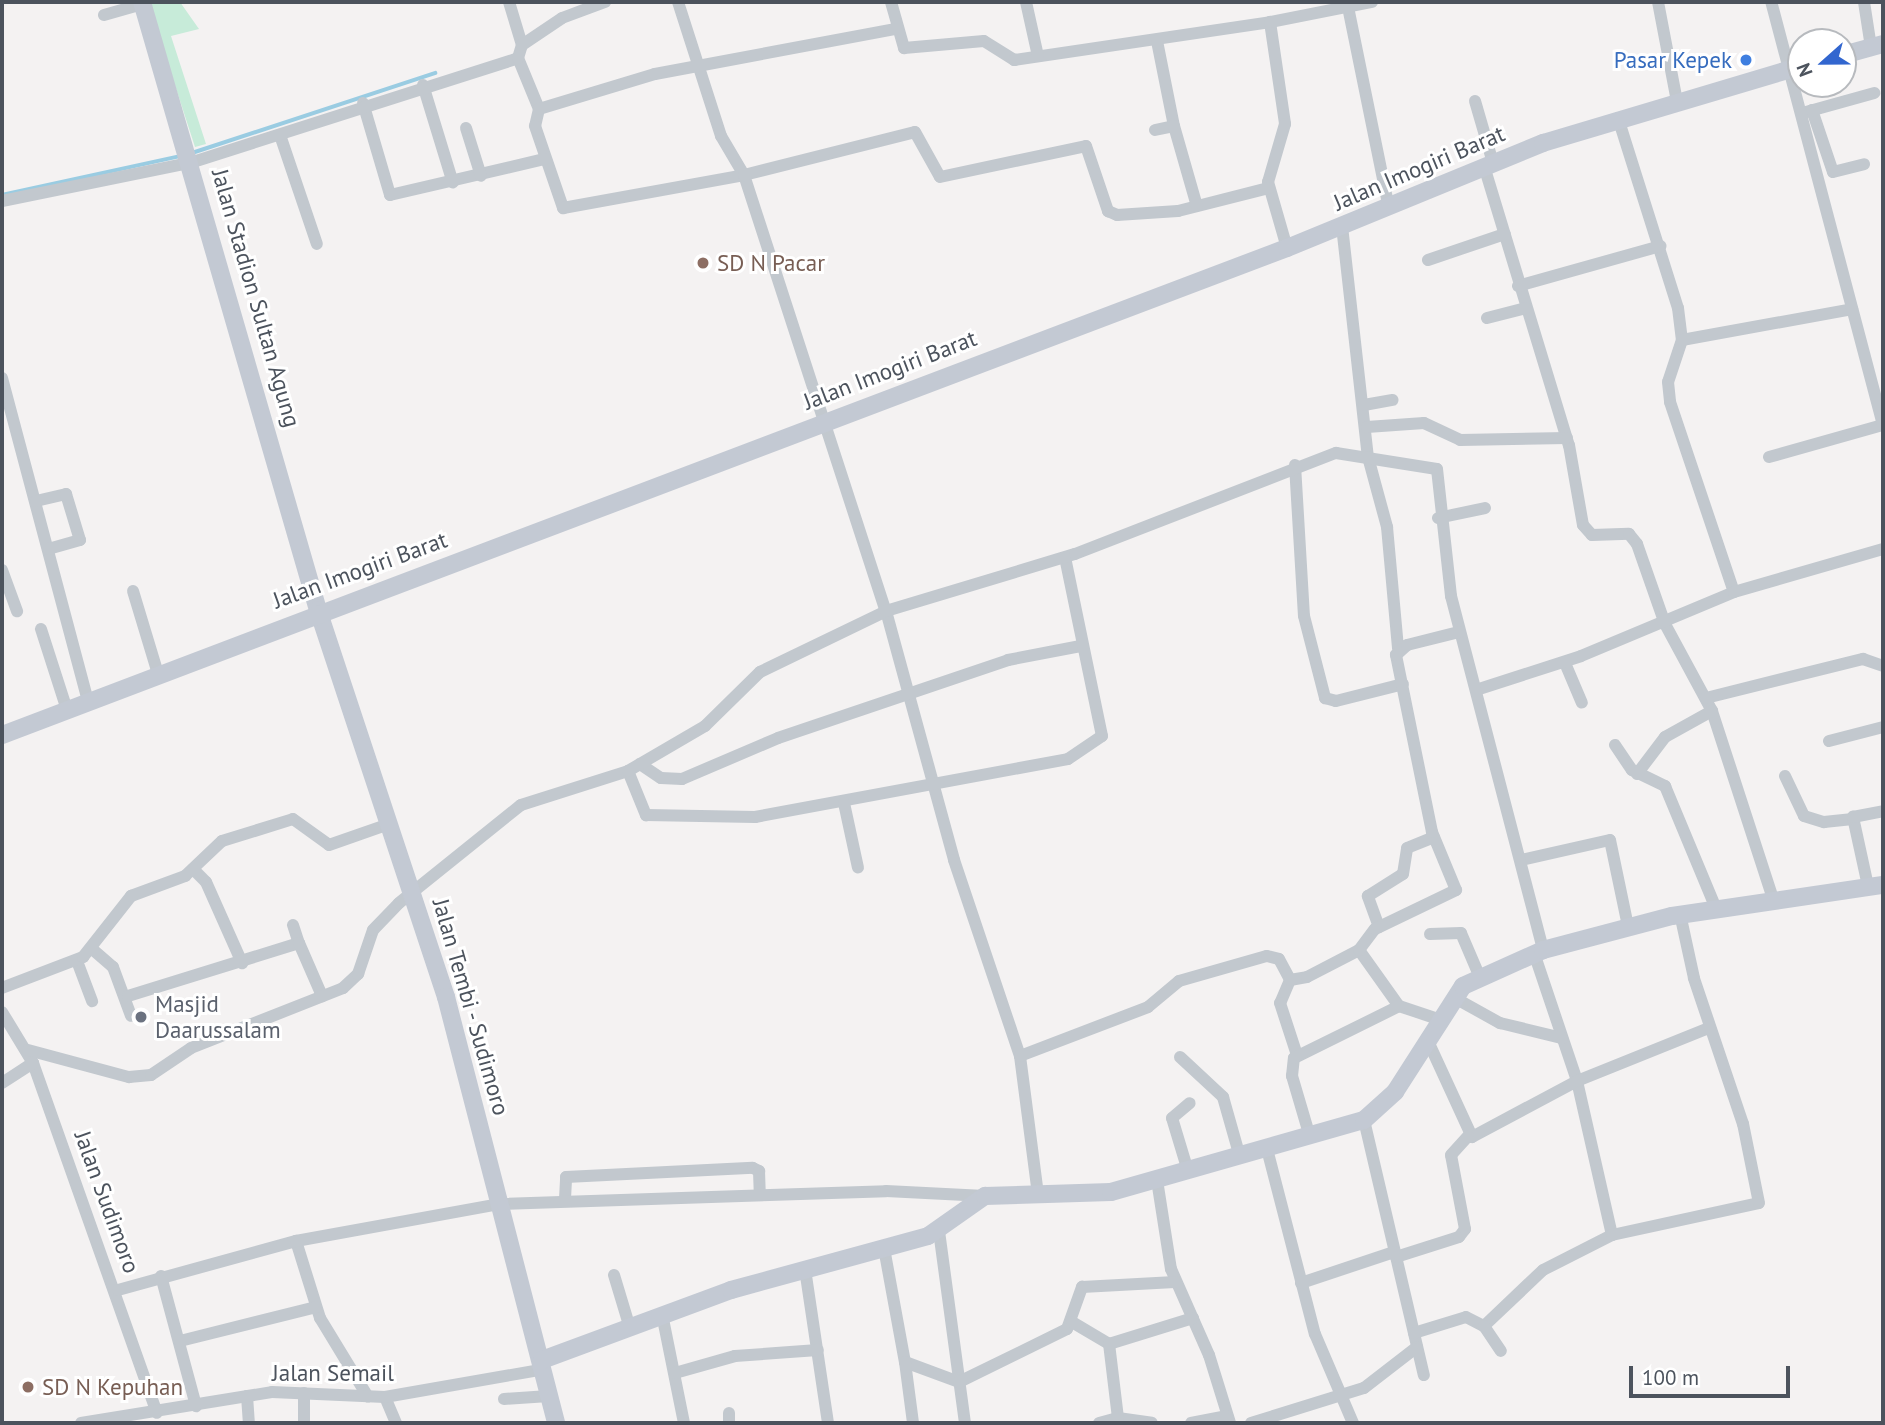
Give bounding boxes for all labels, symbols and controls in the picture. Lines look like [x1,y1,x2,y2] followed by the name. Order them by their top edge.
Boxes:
[1787,28,1857,98] north arrow
[1614,46,1732,74] place label: Pasar Kepek
[1738,52,1754,68] marker: Pasar Kepek
[1791,60,1818,80] text: N
[1329,120,1509,216] street label: Jalan Imogiri Barat
[206,165,306,431] street label: Jalan Stadion Sultan Agung
[717,249,825,277] place label: SD N Pacar
[695,255,711,271] marker: SD N Pacar
[800,324,980,416] street label: Jalan Imogiri Barat
[269,526,451,614] street label: Jalan Imogiri Barat
[426,893,516,1121] street label: Jalan Tembi - Sudimoro
[155,990,281,1044] place label: Masjid Daarussalam
[133,1009,149,1025] marker: Masjid Daarussalam
[69,1127,145,1277] street label: Jalan Sudimoro
[1633,1352,1794,1396] scale bar
[272,1359,394,1387] street label: Jalan Semail
[1642,1364,1699,1391] text: 100 m
[42,1373,183,1401] place label: SD N Kepuhan
[20,1379,36,1395] marker: SD N Kepuhan

